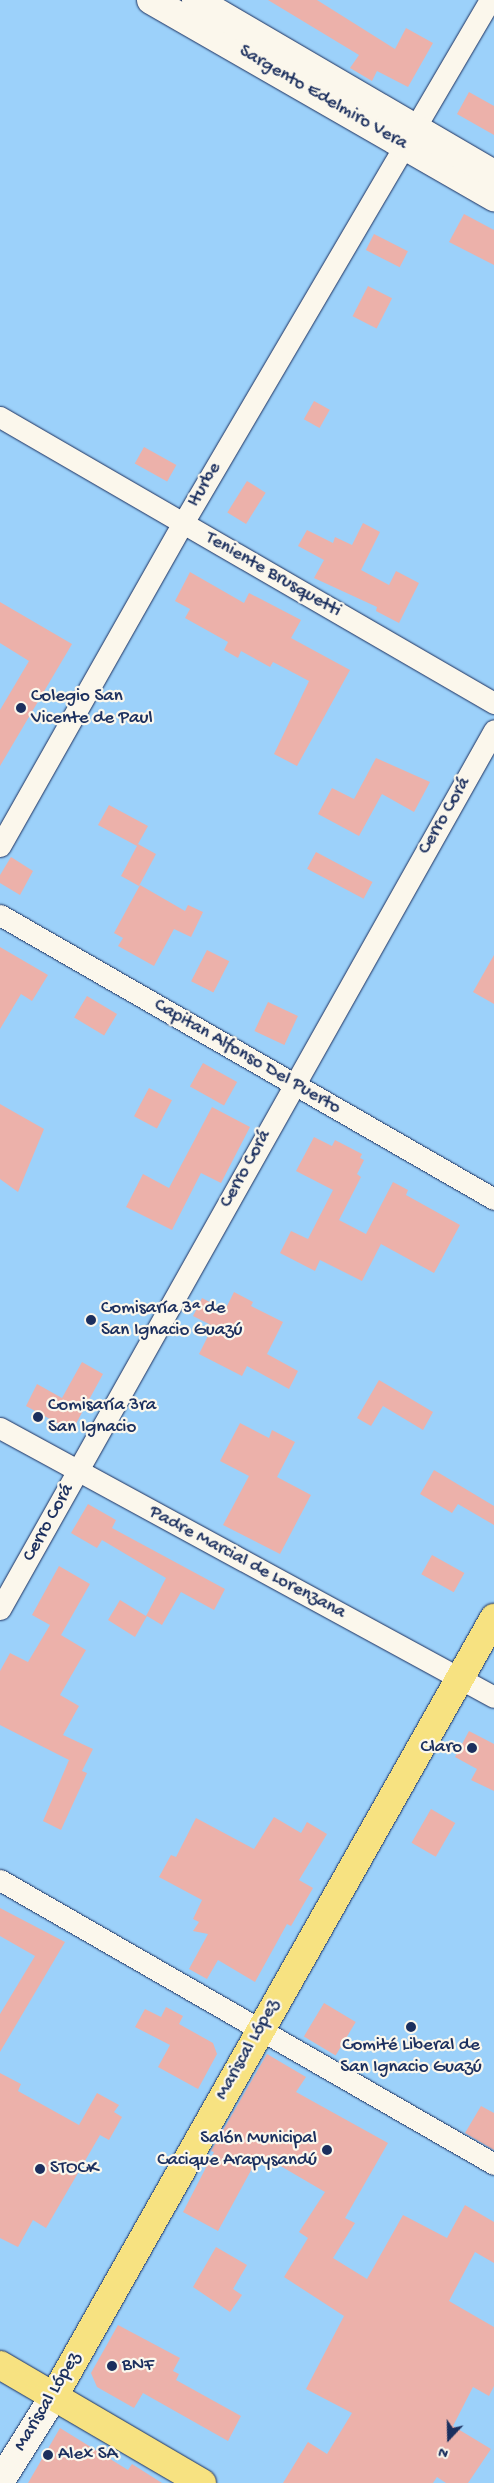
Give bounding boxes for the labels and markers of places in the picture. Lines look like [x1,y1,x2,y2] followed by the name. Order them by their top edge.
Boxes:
[31,686,153,730] place label: Colegio San Vicente de Paul
[15,702,27,714] marker: Colegio San Vicente de Paul
[101,1298,243,1342] place label: Comisaría 3ª de San Ignacio Guazú
[85,1314,97,1326] marker: Comisaría 3ª de San Ignacio Guazú
[48,1395,156,1439] place label: Comisaría 3ra San Ignacio
[32,1411,44,1423] marker: Comisaría 3ra San Ignacio
[420,1737,462,1759] place label: Claro
[466,1742,478,1754] marker: Claro
[405,2021,417,2033] marker: Comité Liberal de San Ignacio Guazú
[340,2035,482,2079] place label: Comité Liberal de San Ignacio Guazú
[157,2128,317,2172] place label: Salón Municipal Cacique Arapysandú
[321,2144,333,2156] marker: Salón Municipal Cacique Arapysandú
[50,2158,98,2180] place label: STOCK
[34,2163,46,2175] marker: STOCK
[122,2355,154,2377] place label: BNF
[106,2360,118,2372] marker: BNF
[58,2444,118,2466] place label: Alex SA
[42,2449,54,2461] marker: Alex SA

